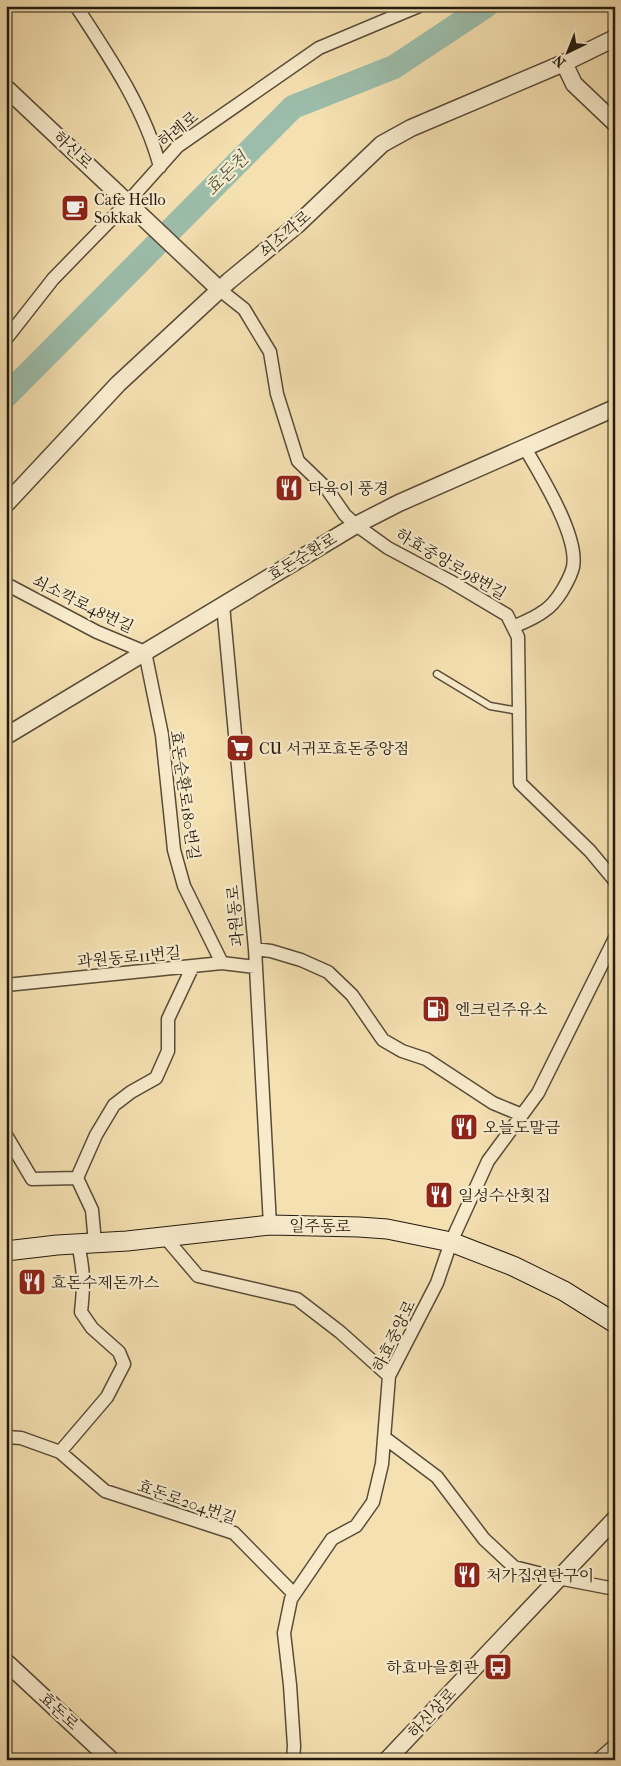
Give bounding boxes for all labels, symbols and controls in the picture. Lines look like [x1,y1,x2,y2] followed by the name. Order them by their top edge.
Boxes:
[544,28,594,78] north arrow
[550,51,569,71] text: N
[154,107,202,151] street label: 하례로
[50,127,97,173] street label: 하신로
[201,147,254,200] water label: 효돈천
[94,190,166,227] place label: Cafe Hello Sokkak
[60,193,90,223] cafe icon: Cafe Hello Sokkak
[255,206,315,261] street label: 쇠소깍로
[274,473,304,503] restaurant icon: 다육이 풍경
[308,479,389,498] place label: 다육이 풍경
[392,525,510,603] street label: 하효중앙로98번길
[264,529,340,585] street label: 효돈순환로
[29,571,137,637] street label: 쇠소깍로48번길
[166,729,204,861] street label: 효돈순환로180번길
[225,733,255,763] supermarket icon: CU 서귀포효돈중앙점
[259,739,409,758] place label: CU 서귀포효돈중앙점
[223,884,247,948] street label: 과원동로
[76,943,182,971] street label: 과원동로11번길
[421,994,451,1024] fuel station icon: 엔크린주유소
[455,1000,548,1019] place label: 엔크린주유소
[449,1112,479,1142] restaurant icon: 오늘도말금
[483,1118,561,1137] place label: 오늘도말금
[424,1180,454,1210] restaurant icon: 일성수산횟집
[458,1186,551,1205] place label: 일성수산횟집
[289,1216,352,1236] street label: 일주동로
[17,1267,47,1297] restaurant icon: 효돈수제돈까스
[51,1273,160,1292] place label: 효돈수제돈까스
[369,1297,420,1375] street label: 하효중앙로
[135,1476,239,1528] street label: 효돈로204번길
[452,1560,482,1590] restaurant icon: 처가집연탄구이
[486,1566,594,1585] place label: 처가집연탄구이
[483,1652,513,1682] bus stop icon: 하효마을회관
[386,1658,480,1677] place label: 하효마을회관
[404,1684,460,1742] street label: 하신상로
[36,1688,83,1734] street label: 효돈로

